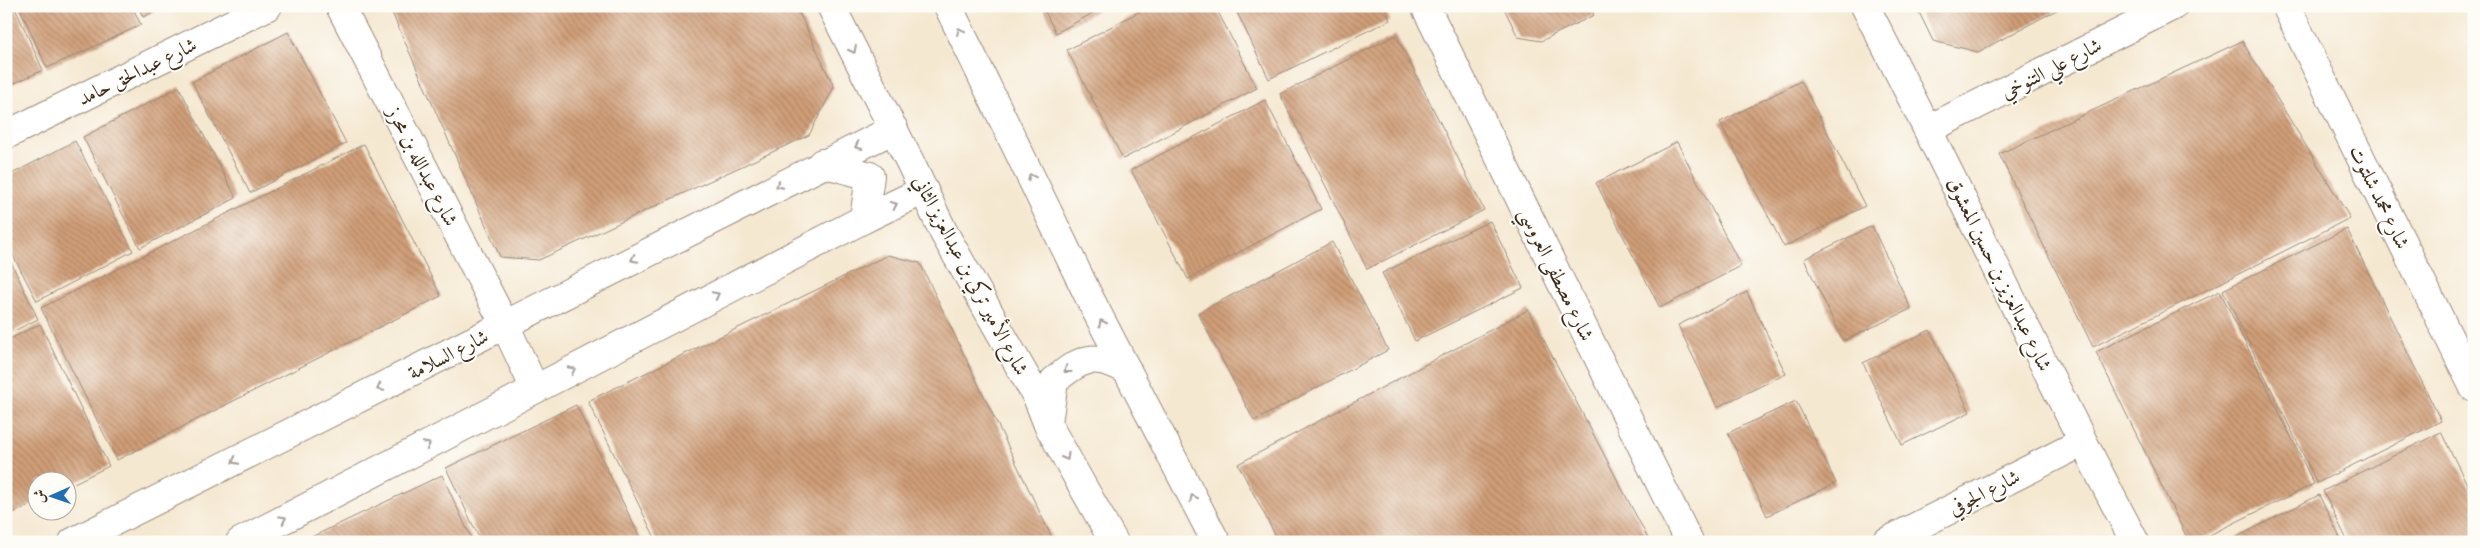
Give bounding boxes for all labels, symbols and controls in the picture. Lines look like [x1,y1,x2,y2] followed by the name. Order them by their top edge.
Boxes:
[956,27,966,36] one-way arrow
[73,31,203,116] street label: شارع عبدالحق حامد
[1996,31,2109,111] street label: شارع علي التنوخي
[847,44,857,53] one-way arrow
[376,100,464,233] street label: شارع عبدالله بن محرز
[854,140,863,150] one-way arrow
[2339,141,2416,255] street label: شارع محمد شلتوت
[903,169,1037,382] street label: شارع الأمير تركي بن عبدالعزيز الثاني
[1027,173,1037,182] one-way arrow
[1937,173,2058,378] street label: شارع عبدالعزيز بن حسين المعشوق
[775,179,784,189] one-way arrow
[888,201,897,211] one-way arrow
[1508,203,1601,348] street label: شارع مصطفى العروسي
[630,253,639,263] one-way arrow
[711,291,720,301] one-way arrow
[1098,319,1108,328] one-way arrow
[403,323,495,390] street label: شارع السلامة
[1064,365,1073,373] one-way arrow
[566,366,575,376] one-way arrow
[376,382,385,392] one-way arrow
[422,441,431,451] one-way arrow
[1060,451,1070,460] one-way arrow
[231,455,240,465] one-way arrow
[1944,463,2026,525] street label: شارع الجوفي
[28,470,78,520] north arrow
[30,489,49,504] text: ش
[1189,495,1199,504] one-way arrow
[278,515,287,525] one-way arrow

